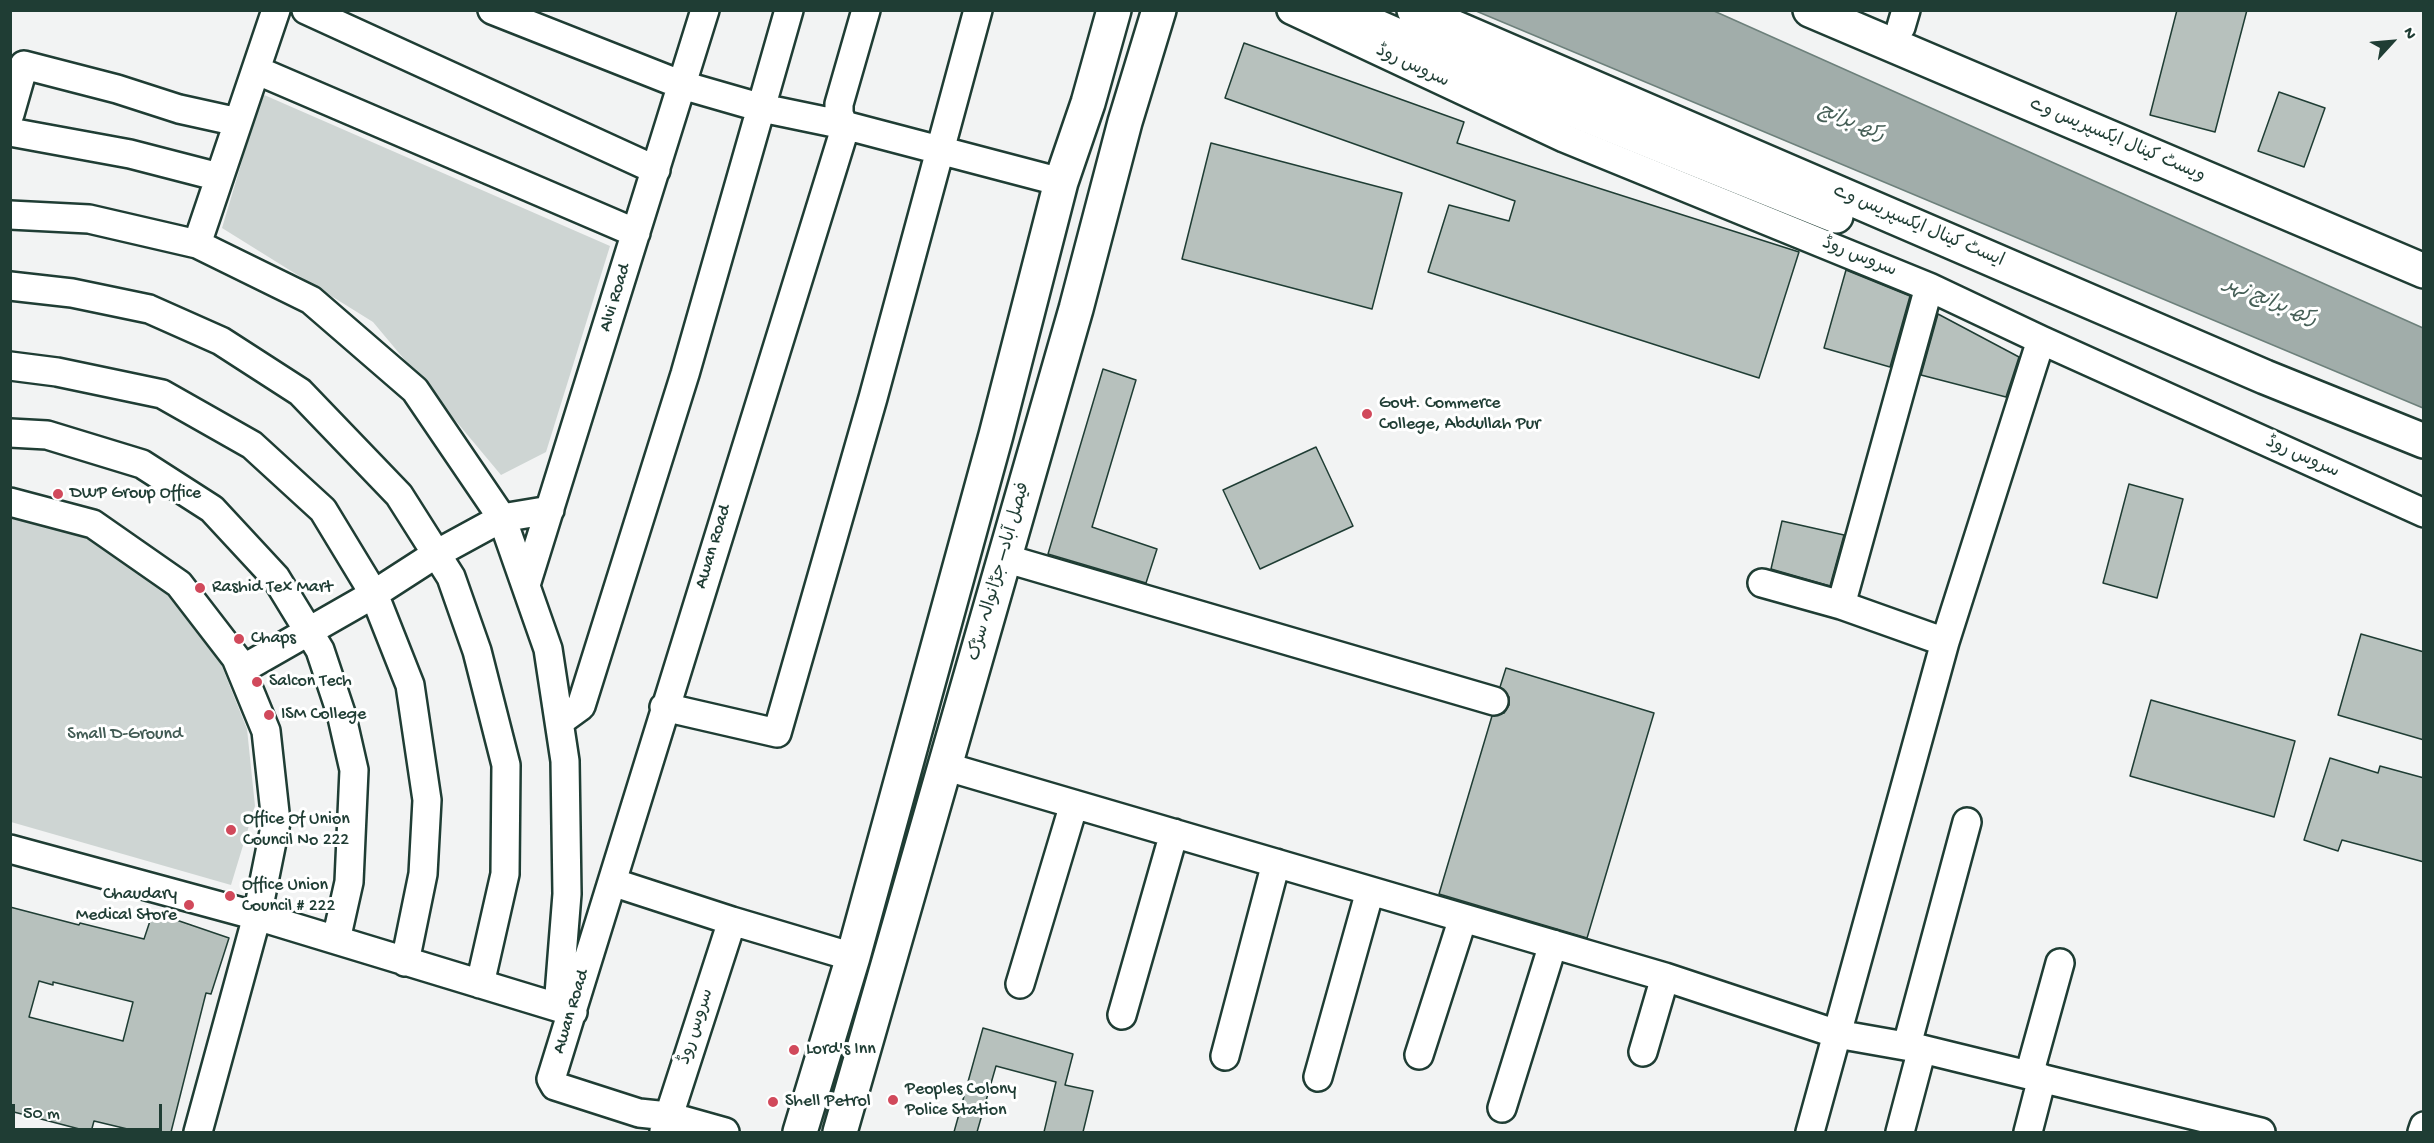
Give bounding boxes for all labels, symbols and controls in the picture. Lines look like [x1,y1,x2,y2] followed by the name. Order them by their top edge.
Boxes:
[2362,12,2422,72] north arrow
[2398,25,2419,43] text: N
[1372,41,1452,93] street label: سروس روڈ
[2026,94,2208,188] street label: ویسٹ کینال ایکسپریس وے
[1814,99,1888,149] water label: رکھ برانچ
[1829,181,2007,273] street label: ایسٹ کینال ایکسپریس وے
[1819,233,1899,283] street label: سروس روڈ
[595,261,637,335] street label: Alvi Road
[2220,273,2320,333] water label: رکھ برانچ نہر
[1379,393,1540,436] place label: Govt. Commerce College, Abdullah Pur
[1360,407,1374,421] marker: Govt. Commerce College, Abdullah Pur
[2262,432,2342,484] street label: سروس روڈ
[964,480,1036,664] street label: فیصل آباد– جڑانوالہ سڑک
[70,483,201,505] place label: DWP Group Office
[51,487,65,501] marker: DWP Group Office
[691,502,737,592] street label: Awan Road
[212,577,333,599] place label: Rashid Tex Mart
[193,581,207,595] marker: Rashid Tex Mart
[251,628,296,650] place label: Chaps
[232,632,246,646] marker: Chaps
[269,671,352,693] place label: Salcon Tech
[250,675,264,689] marker: Salcon Tech
[281,704,366,726] place label: ISM College
[262,708,276,722] marker: ISM College
[67,724,183,746] park label: Small D-Ground
[243,809,350,852] place label: Office Of Union Council No 222
[224,823,238,837] marker: Office Of Union Council No 222
[242,875,335,918] place label: Office Union Council # 222
[76,884,177,926] place label: Chaudary Medical Store
[223,889,237,903] marker: Office Union Council # 222
[182,898,196,912] marker: Chaudary Medical Store
[549,967,595,1057] street label: Awan Road
[675,986,719,1068] street label: سروس روڈ
[806,1039,876,1061] place label: Lord's Inn
[787,1043,801,1057] marker: Lord's Inn
[905,1079,1016,1122] place label: Peoples Colony Police Station
[785,1091,871,1113] place label: Shell Petrol
[15,1092,165,1130] scale bar
[886,1093,900,1107] marker: Peoples Colony Police Station
[766,1095,780,1109] marker: Shell Petrol
[23,1104,60,1125] text: 50 m

